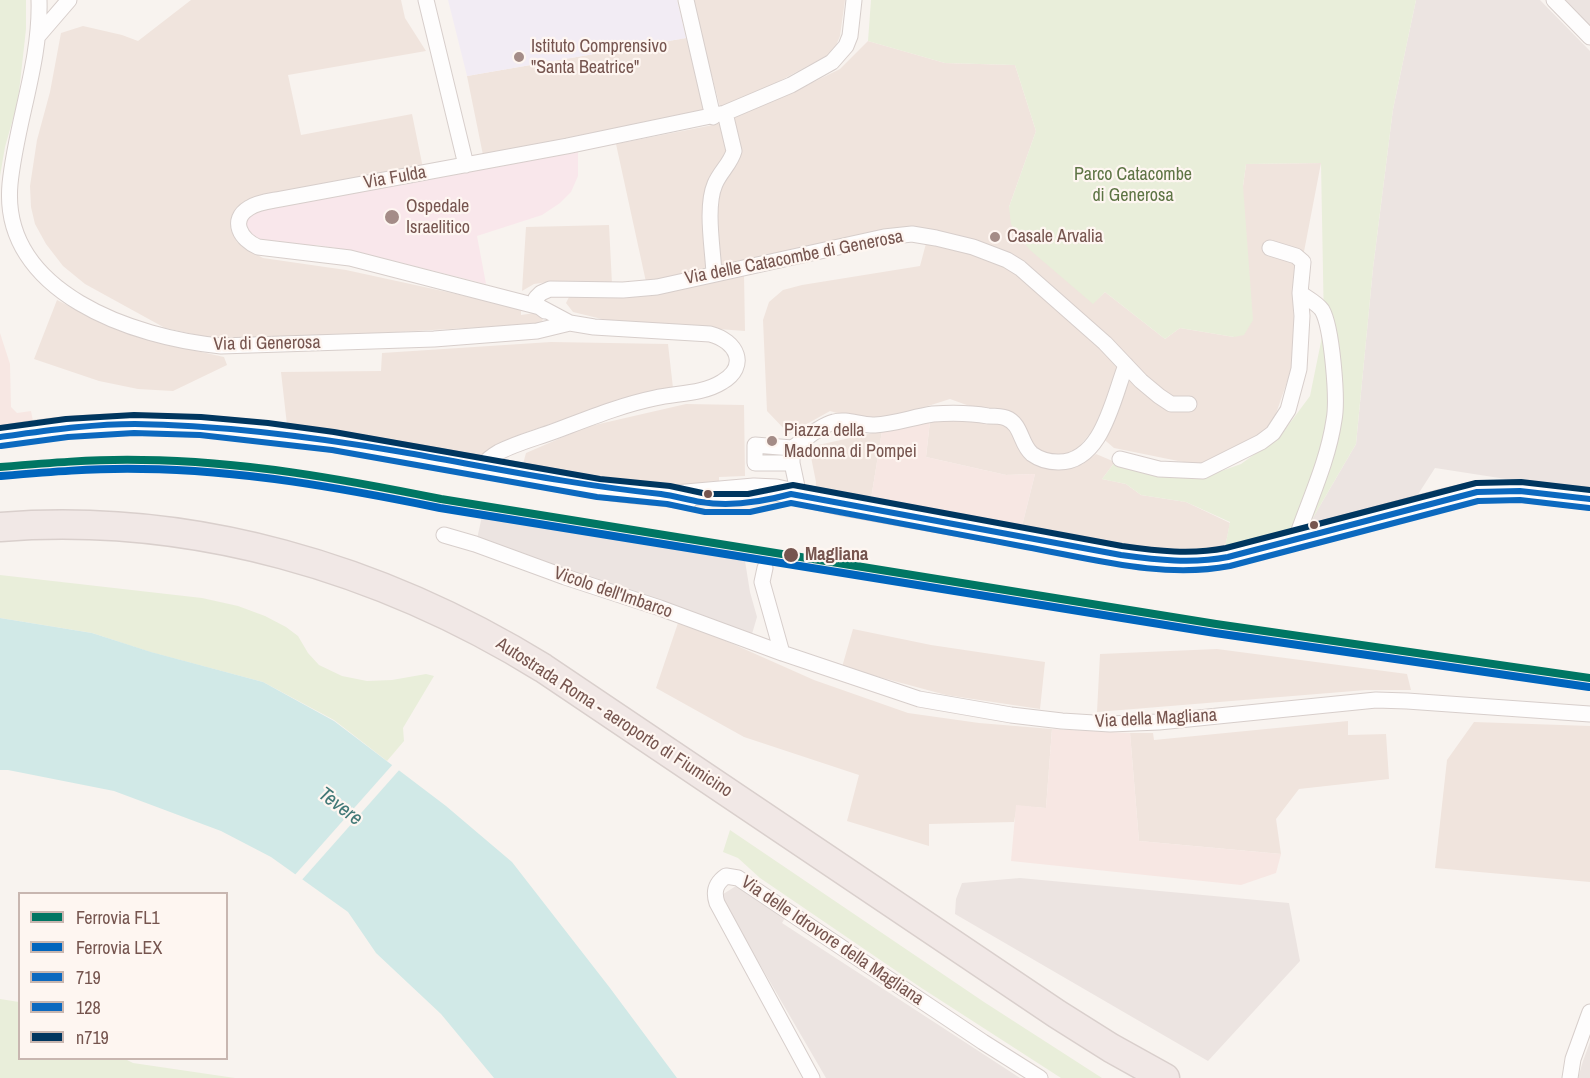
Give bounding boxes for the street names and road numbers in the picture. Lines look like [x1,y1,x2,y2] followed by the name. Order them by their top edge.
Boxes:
[362,162,428,194] street label: Via Fulda
[683,226,905,290] street label: Via delle Catacombe di Generosa
[213,332,321,356] street label: Via di Generosa
[551,563,675,623] street label: Vicolo dell'Imbarco
[492,633,736,803] street label: Autostrada Roma - aeroporto di Fiumicino
[1095,705,1217,733] street label: Via della Magliana
[737,872,927,1010] street label: Via delle Idrovore della Magliana

